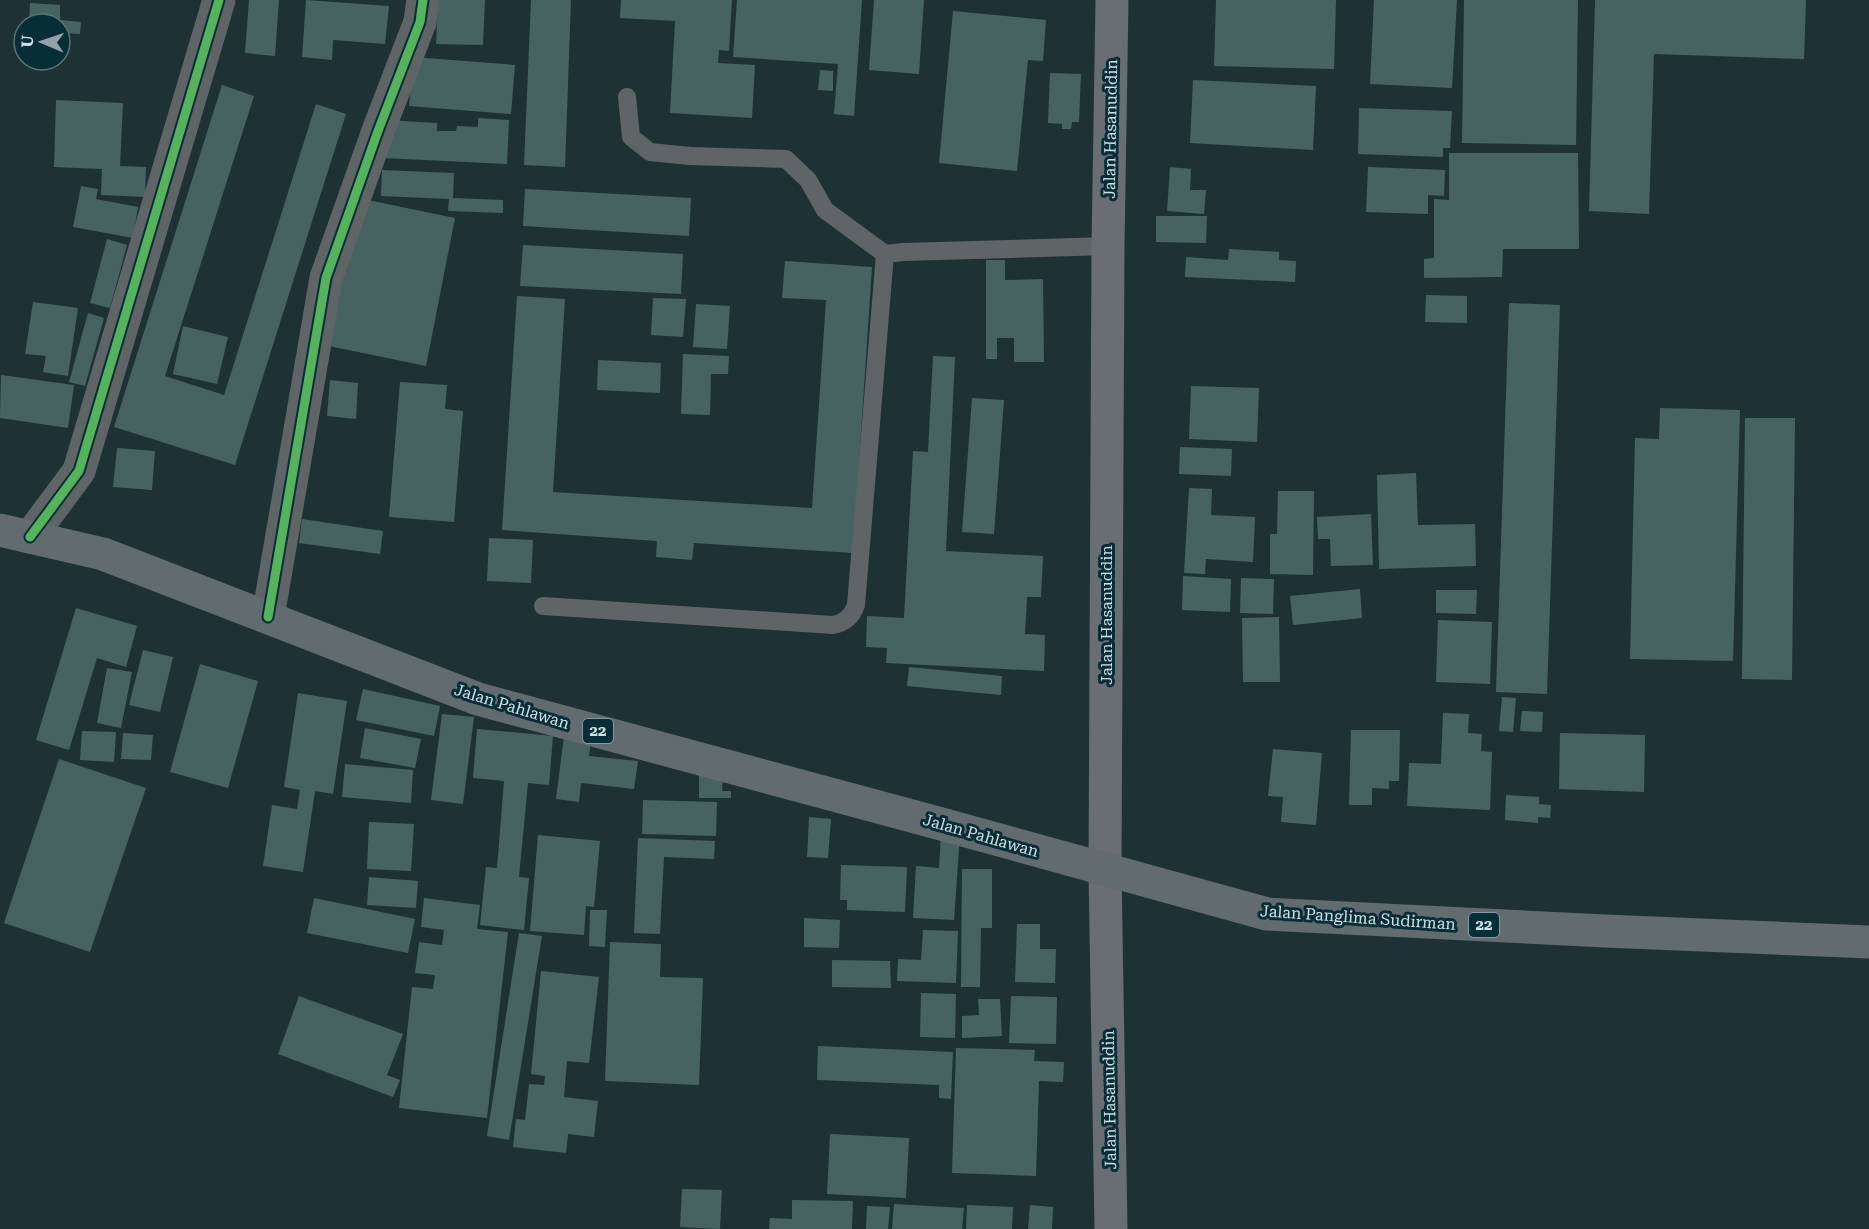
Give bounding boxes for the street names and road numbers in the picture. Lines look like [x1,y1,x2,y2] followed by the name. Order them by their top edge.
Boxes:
[1100,59,1121,199] street label: Jalan Hasanuddin
[1097,545,1116,685] street label: Jalan Hasanuddin
[452,680,572,733] street label: Jalan Pahlawan
[583,719,613,743] road number: 22
[921,810,1041,861] street label: Jalan Pahlawan
[1260,901,1456,934] street label: Jalan Panglima Sudirman
[1469,913,1499,937] road number: 22
[1099,1030,1120,1170] street label: Jalan Hasanuddin

